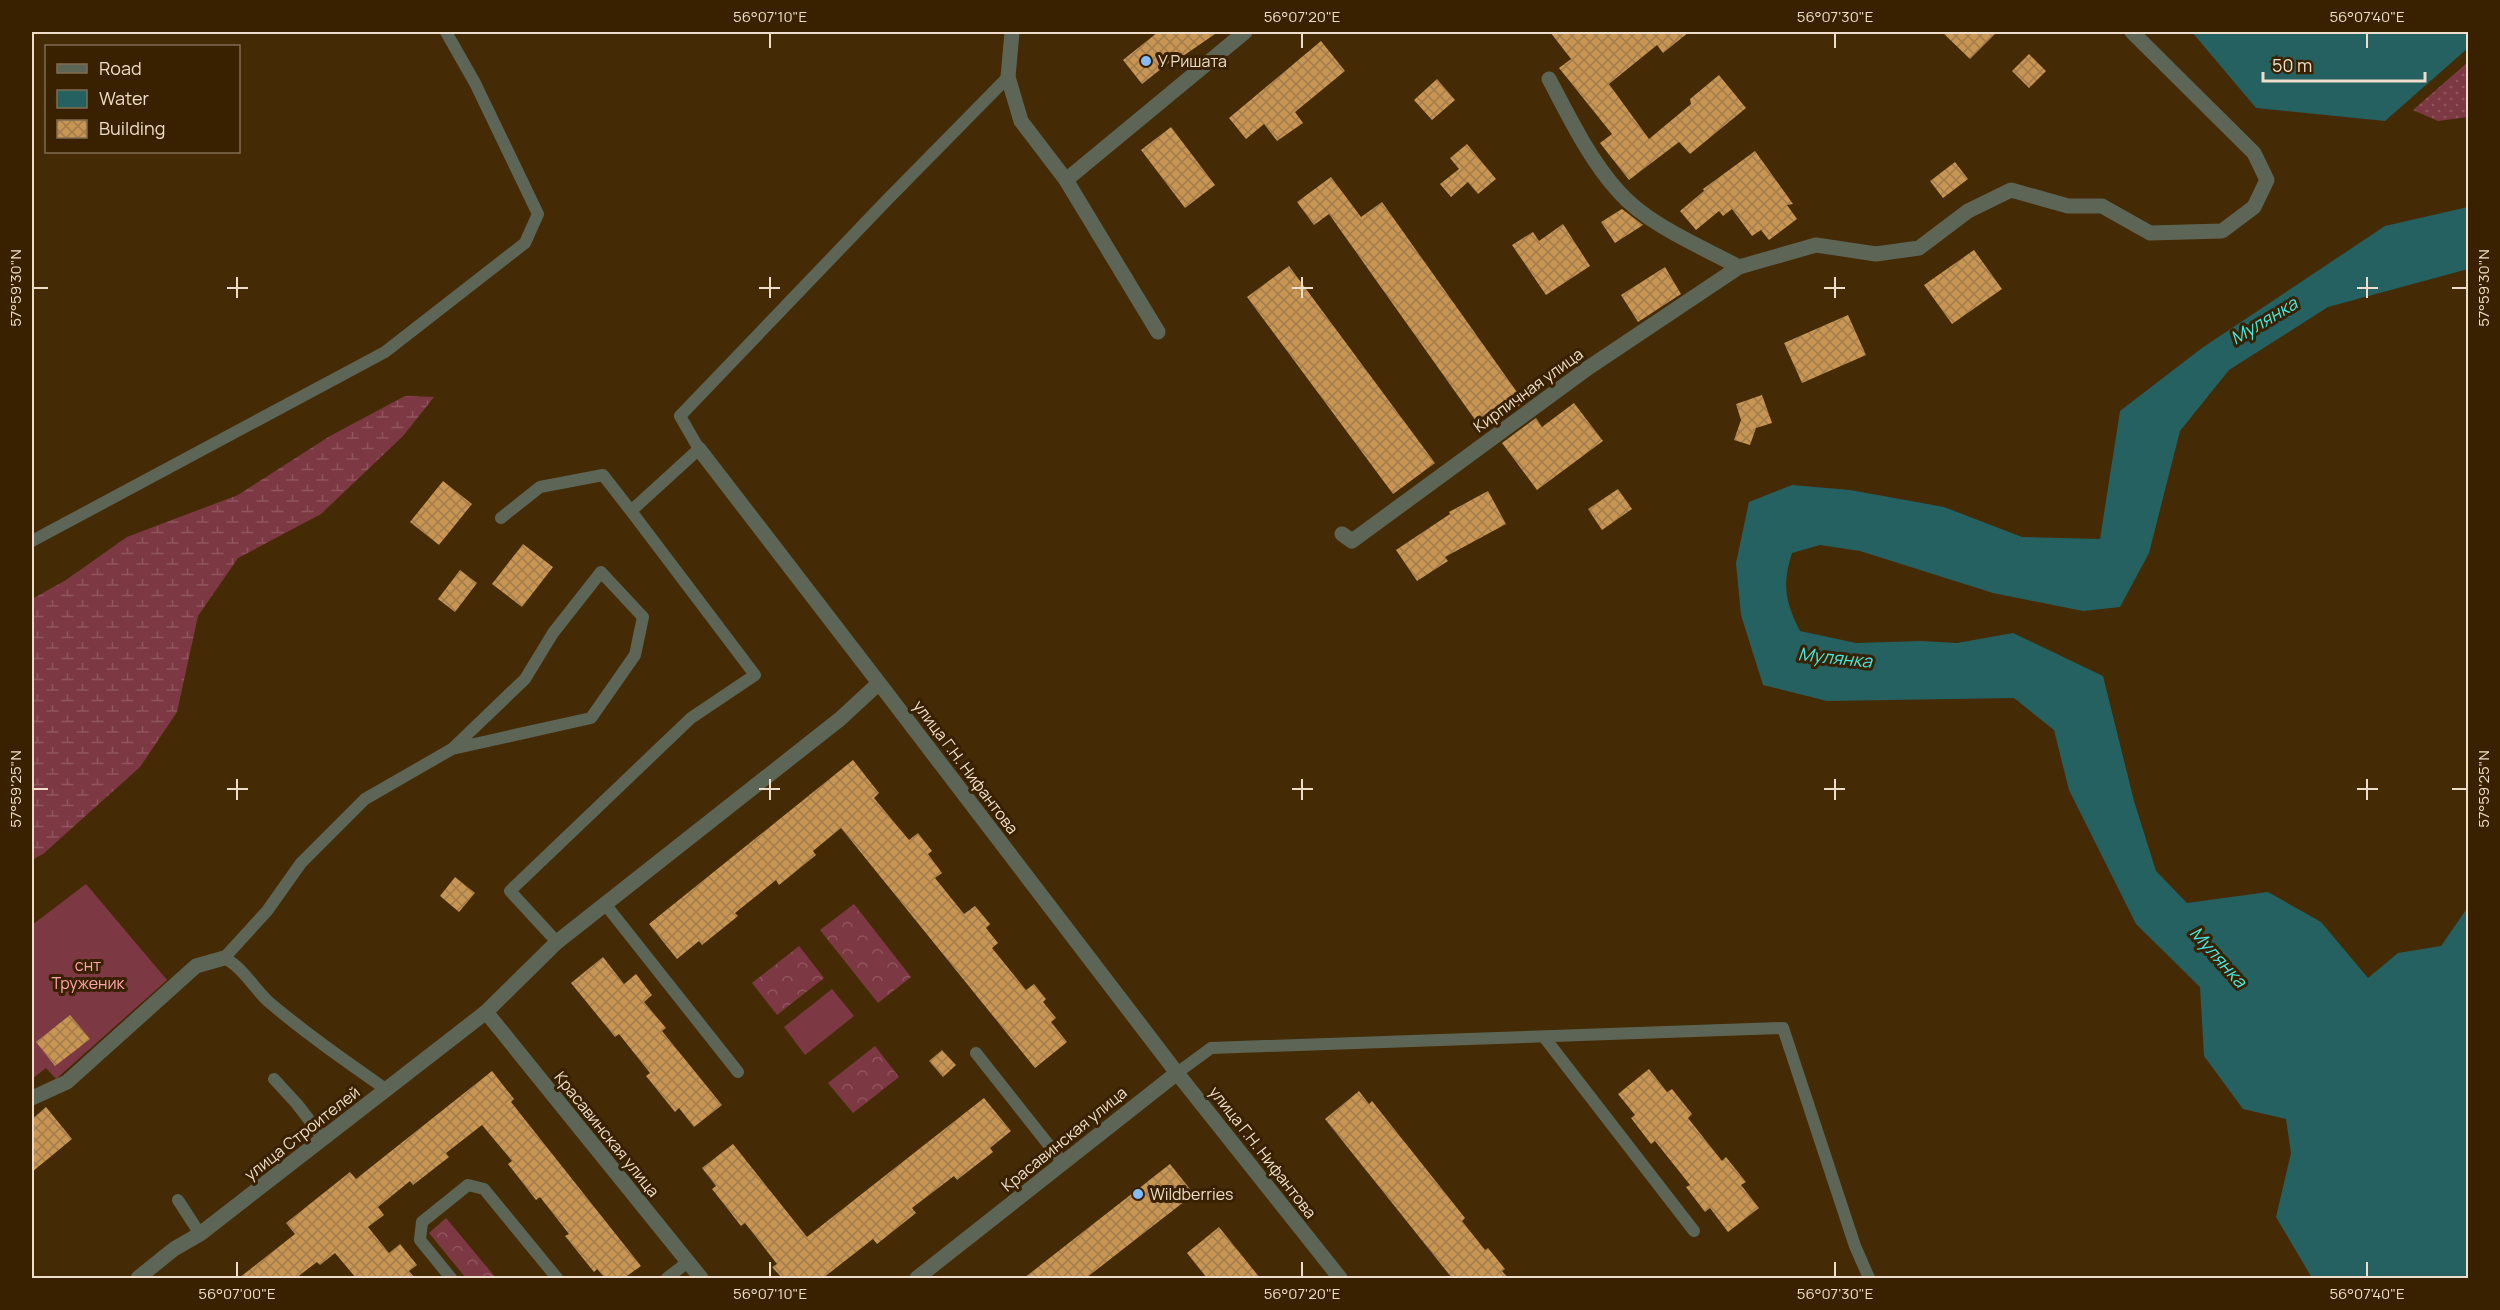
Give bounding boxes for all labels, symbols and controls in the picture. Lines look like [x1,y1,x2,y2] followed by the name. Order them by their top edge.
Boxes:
[733,6,807,27] text: 56°07'10"E
[1264,6,1340,27] text: 56°07'20"E
[1797,6,1873,27] text: 56°07'30"E
[2329,6,2405,27] text: 56°07'40"E
[45,45,240,153] legend
[2263,45,2425,83] scale bar
[1158,50,1227,72] place label: У Ришата
[2272,53,2312,77] text: 50 m
[1139,54,1153,68] marker: У Ришата
[99,56,142,80] text: Road
[99,86,149,110] text: Water
[99,116,165,140] text: Building
[5,249,26,327] text: 57°59'30"N
[2473,249,2494,327] text: 57°59'30"N
[2226,290,2302,350] water label: Мулянка
[1469,343,1587,437] street label: Кирпичная улица
[1797,641,1874,673] water label: Мулянка
[908,696,1024,838] street label: улица Г.Н. Нифантова
[5,750,26,828] text: 57°59'25"N
[2473,750,2494,828] text: 57°59'25"N
[2185,921,2253,993] water label: Мулянка
[51,954,126,994] park label: снт Труженик
[549,1067,665,1201] street label: Красавинская улица
[240,1081,364,1185] street label: улица Строителей
[997,1081,1131,1197] street label: Красавинская улица
[1204,1081,1322,1223] street label: улица Г.Н. Нифантова
[1150,1183,1233,1205] place label: Wildberries
[1131,1187,1145,1201] marker: Wildberries
[198,1283,276,1304] text: 56°07'00"E
[733,1283,807,1304] text: 56°07'10"E
[1264,1283,1340,1304] text: 56°07'20"E
[1797,1283,1873,1304] text: 56°07'30"E
[2329,1283,2405,1304] text: 56°07'40"E

